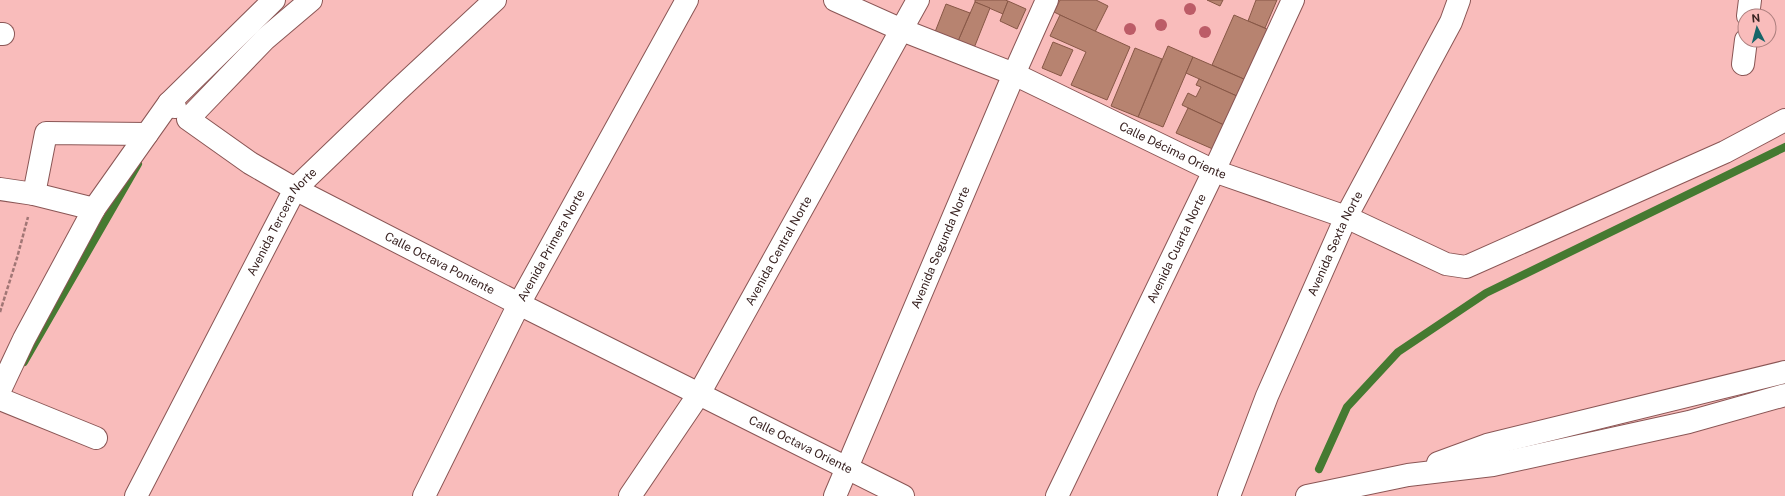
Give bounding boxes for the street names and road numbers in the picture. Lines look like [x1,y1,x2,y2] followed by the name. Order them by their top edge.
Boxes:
[1117,119,1228,182] street label: Calle Décima Oriente
[244,165,320,278] street label: Avenida Tercera Norte
[908,184,973,311] street label: Avenida Segunda Norte
[515,187,588,304] street label: Avenida Primera Norte
[1305,189,1366,298] street label: Avenida Sexta Norte
[1144,191,1209,305] street label: Avenida Cuarta Norte
[743,193,815,308] street label: Avenida Central Norte
[382,229,497,297] street label: Calle Octava Poniente
[746,413,855,477] street label: Calle Octava Oriente

